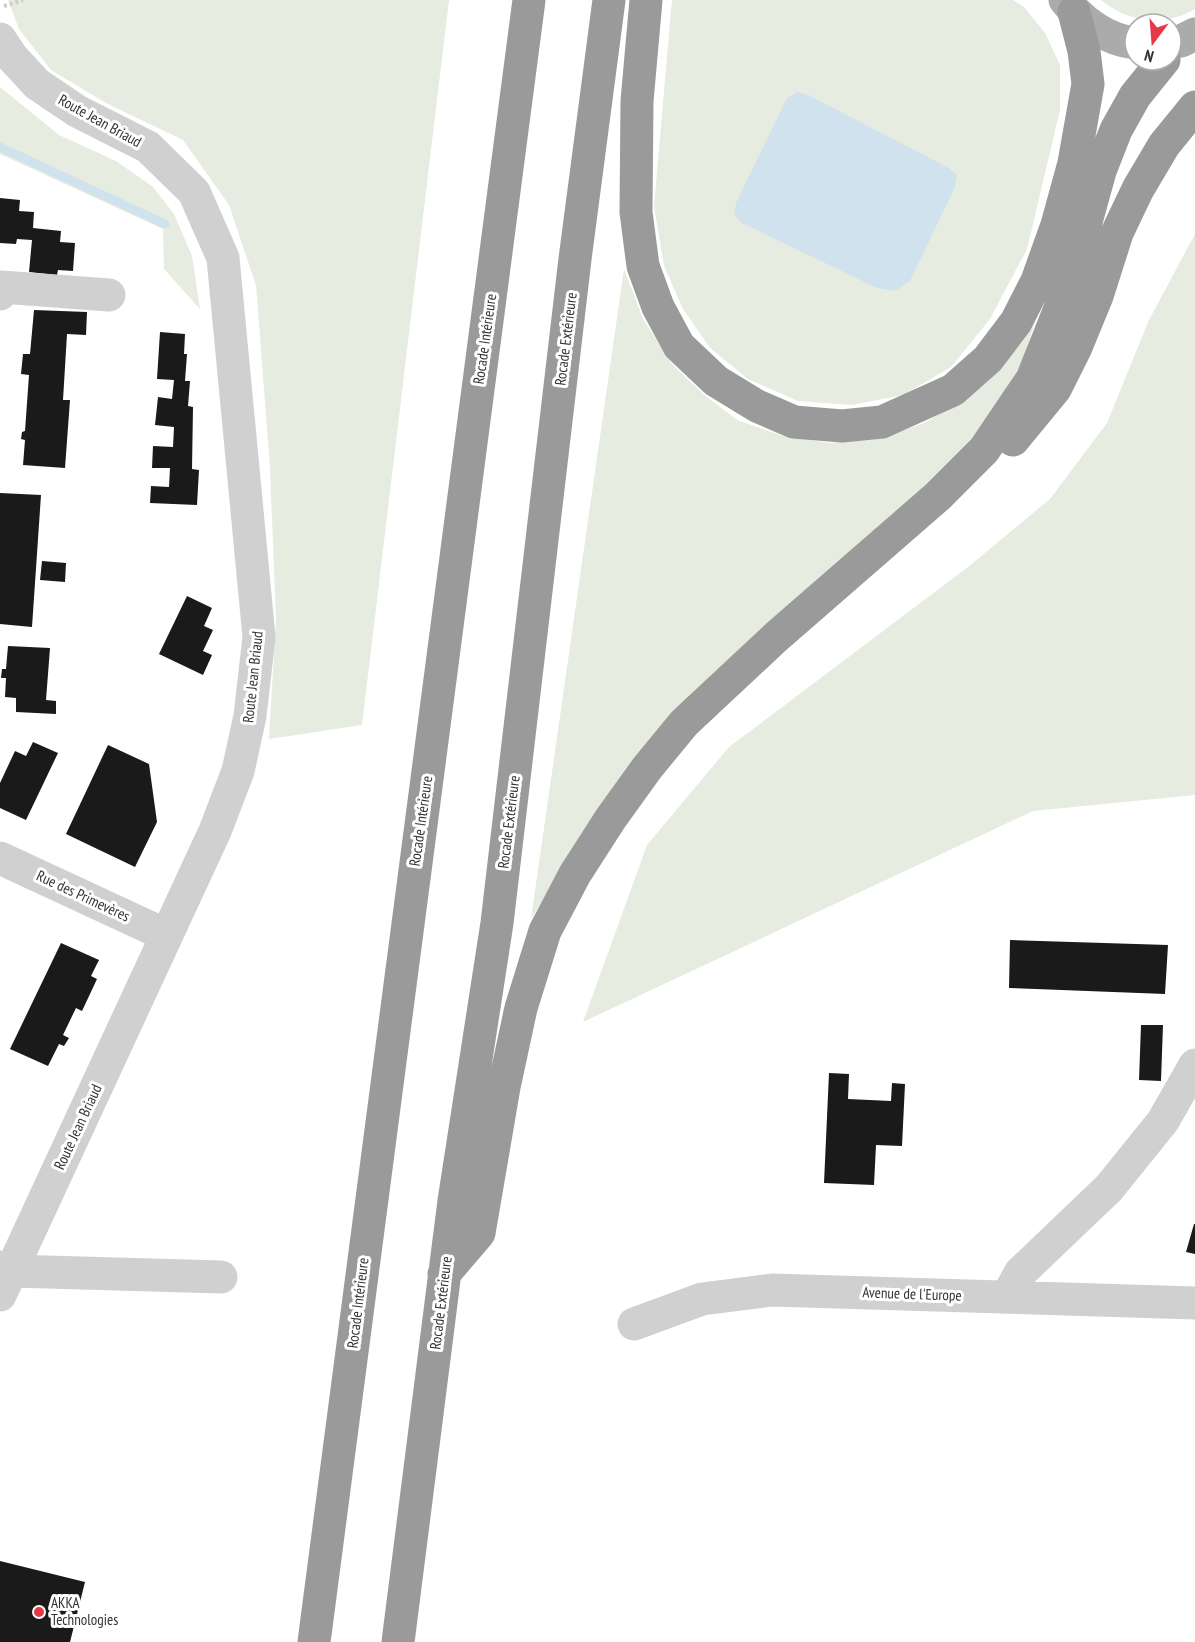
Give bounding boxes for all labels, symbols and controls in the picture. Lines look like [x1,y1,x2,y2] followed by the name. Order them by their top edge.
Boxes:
[1123,12,1183,72] north arrow
[1142,46,1156,67] text: N
[55,90,145,151] street label: Route Jean Briaud
[550,291,581,386] street label: Rocade Extérieure
[469,293,500,385] street label: Rocade Intérieure
[238,630,267,724] street label: Route Jean Briaud
[493,774,524,869] street label: Rocade Extérieure
[405,775,436,867] street label: Rocade Intérieure
[33,866,133,925] street label: Rue des Primevères
[49,1081,106,1172] street label: Route Jean Briaud
[425,1255,456,1350] street label: Rocade Extérieure
[343,1257,372,1349] street label: Rocade Intérieure
[862,1282,962,1305] street label: Avenue de l'Europe
[51,1593,118,1629] place label: AKKA Technologies
[32,1605,46,1619] marker: AKKA Technologies

